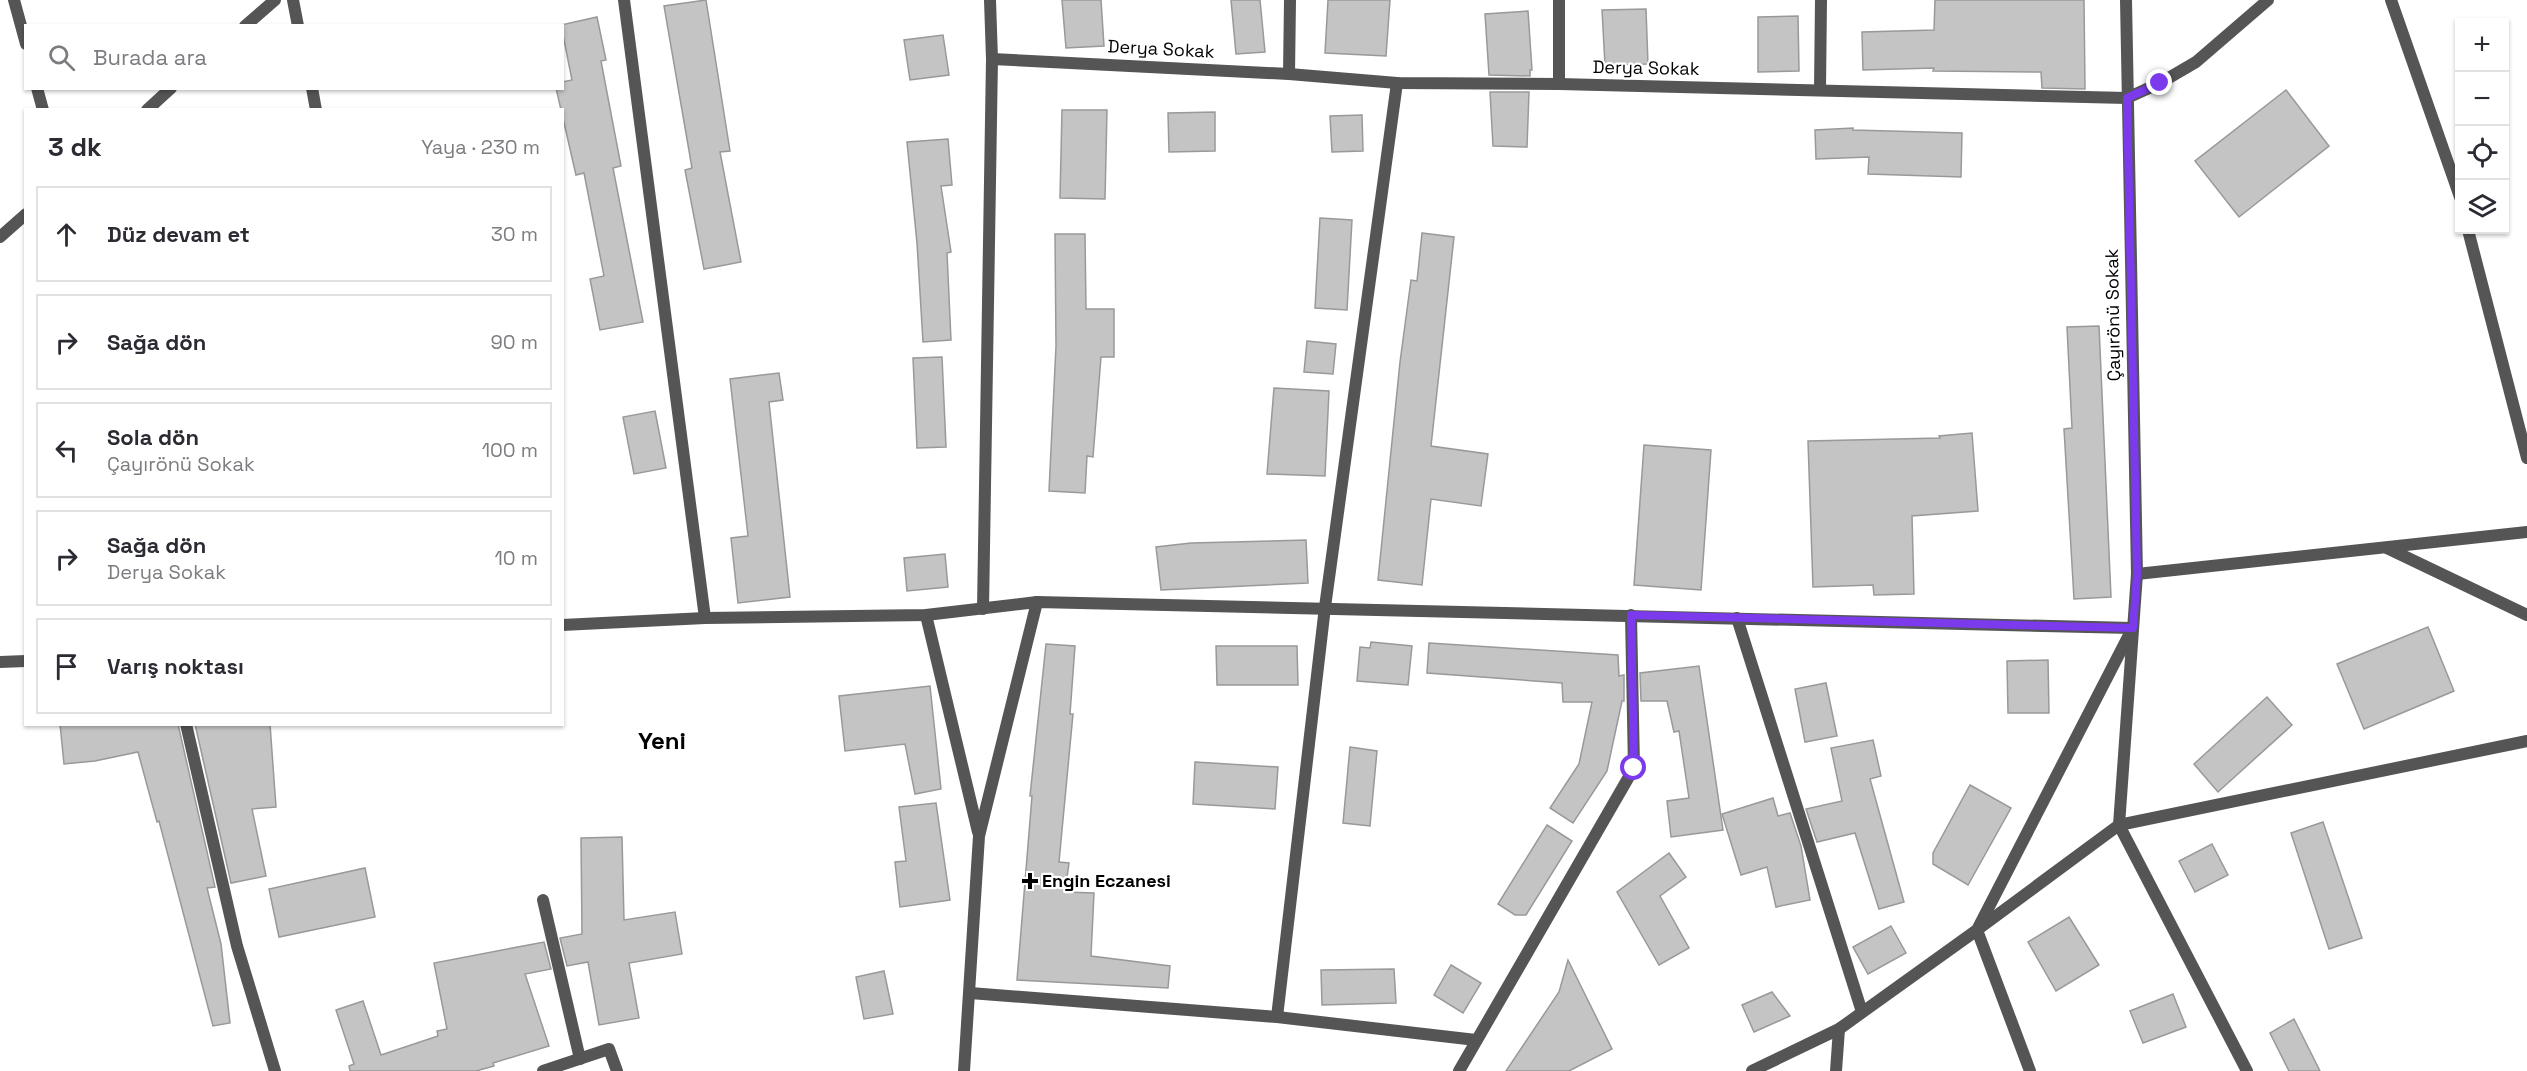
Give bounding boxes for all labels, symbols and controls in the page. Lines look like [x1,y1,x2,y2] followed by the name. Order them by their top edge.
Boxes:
[2455,18,2509,234] map controls
[2455,18,2509,72] button: +
[24,24,564,90] search box
[1107,34,1215,63] street label: Derya Sokak
[45,41,78,74] icon: search
[93,43,207,71] text: Burada ara
[1592,55,1700,80] street label: Derya Sokak
[2146,69,2172,95] route end
[2455,72,2509,126] button: −
[2455,126,2509,180] button: locate
[48,130,102,164] text: 3 dk
[421,134,540,160] text: Yaya · 230 m
[2455,180,2509,234] button: layers
[50,218,83,251] icon: ahead
[107,220,250,248] text: Düz devam et
[491,221,538,247] text: 30 m
[2100,248,2125,382] street label: Çayırönü Sokak
[50,326,83,359] icon: right
[107,328,206,356] text: Sağa dön
[491,329,538,355] text: 90 m
[107,423,199,451] text: Sola dön
[50,434,83,467] icon: left
[482,437,538,463] text: 100 m
[107,451,255,477] text: Çayırönü Sokak
[107,531,206,559] text: Sağa dön
[50,542,83,575] icon: right
[494,545,538,571] text: 10 m
[107,559,226,585] text: Derya Sokak
[50,650,83,683] icon: arrive
[107,652,244,680] text: Varış noktası
[638,725,686,756] district label: Yeni
[1620,754,1646,780] route start
[1042,869,1171,892] place label: Engin Eczanesi
[1023,874,1037,888] marker: Engin Eczanesi

